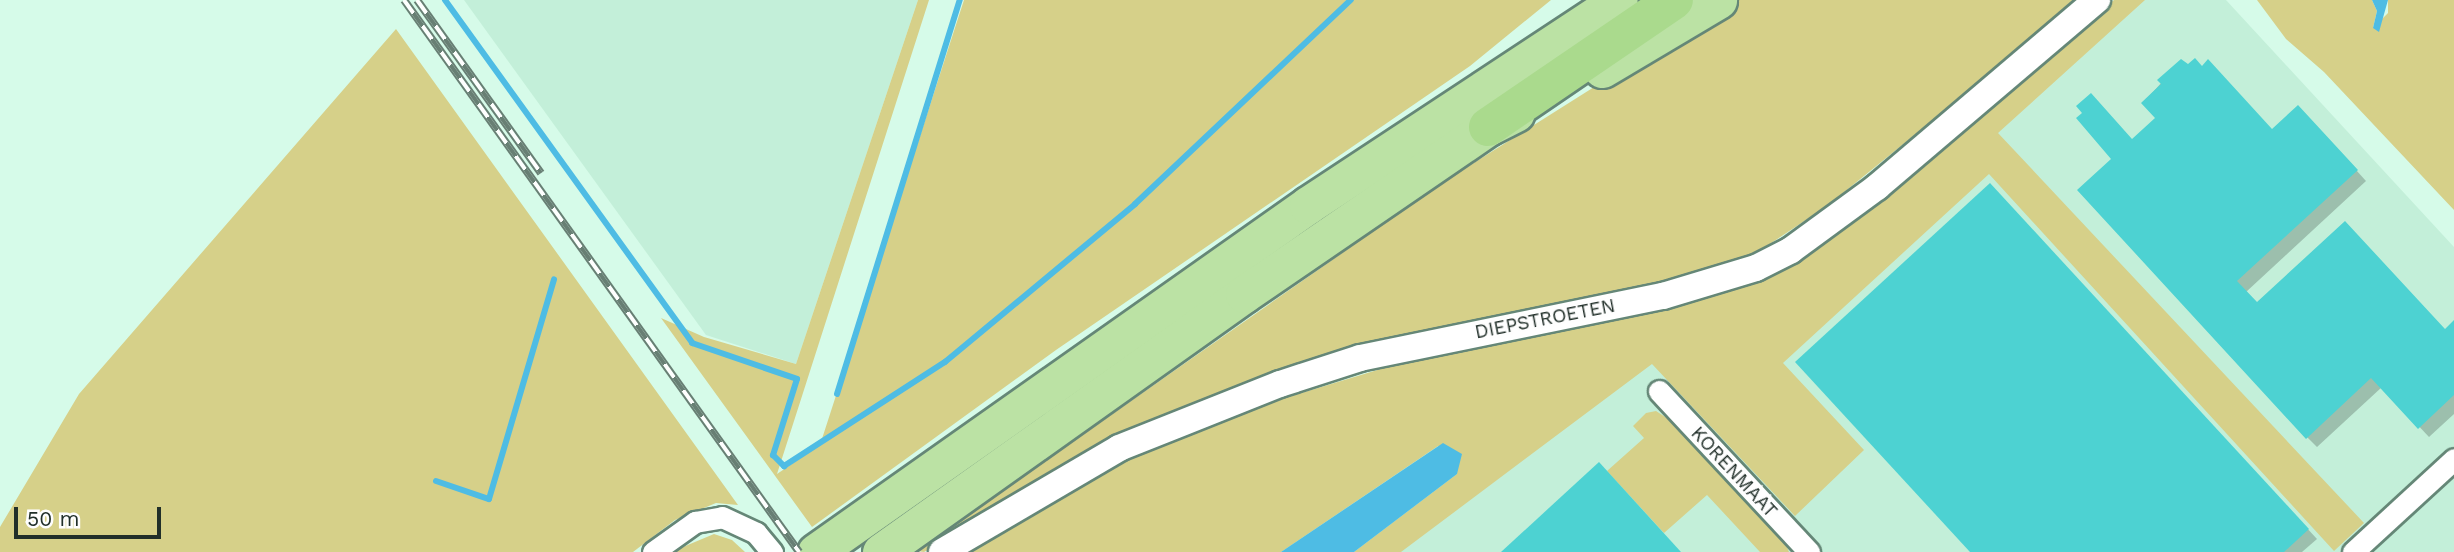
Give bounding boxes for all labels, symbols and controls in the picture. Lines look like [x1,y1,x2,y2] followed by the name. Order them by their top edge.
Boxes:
[1473,294,1617,344] street label: DIEPSTROETEN
[1686,422,1782,522] street label: KORENMAAT
[18,492,164,536] scale bar
[27,506,79,531] text: 50 m

